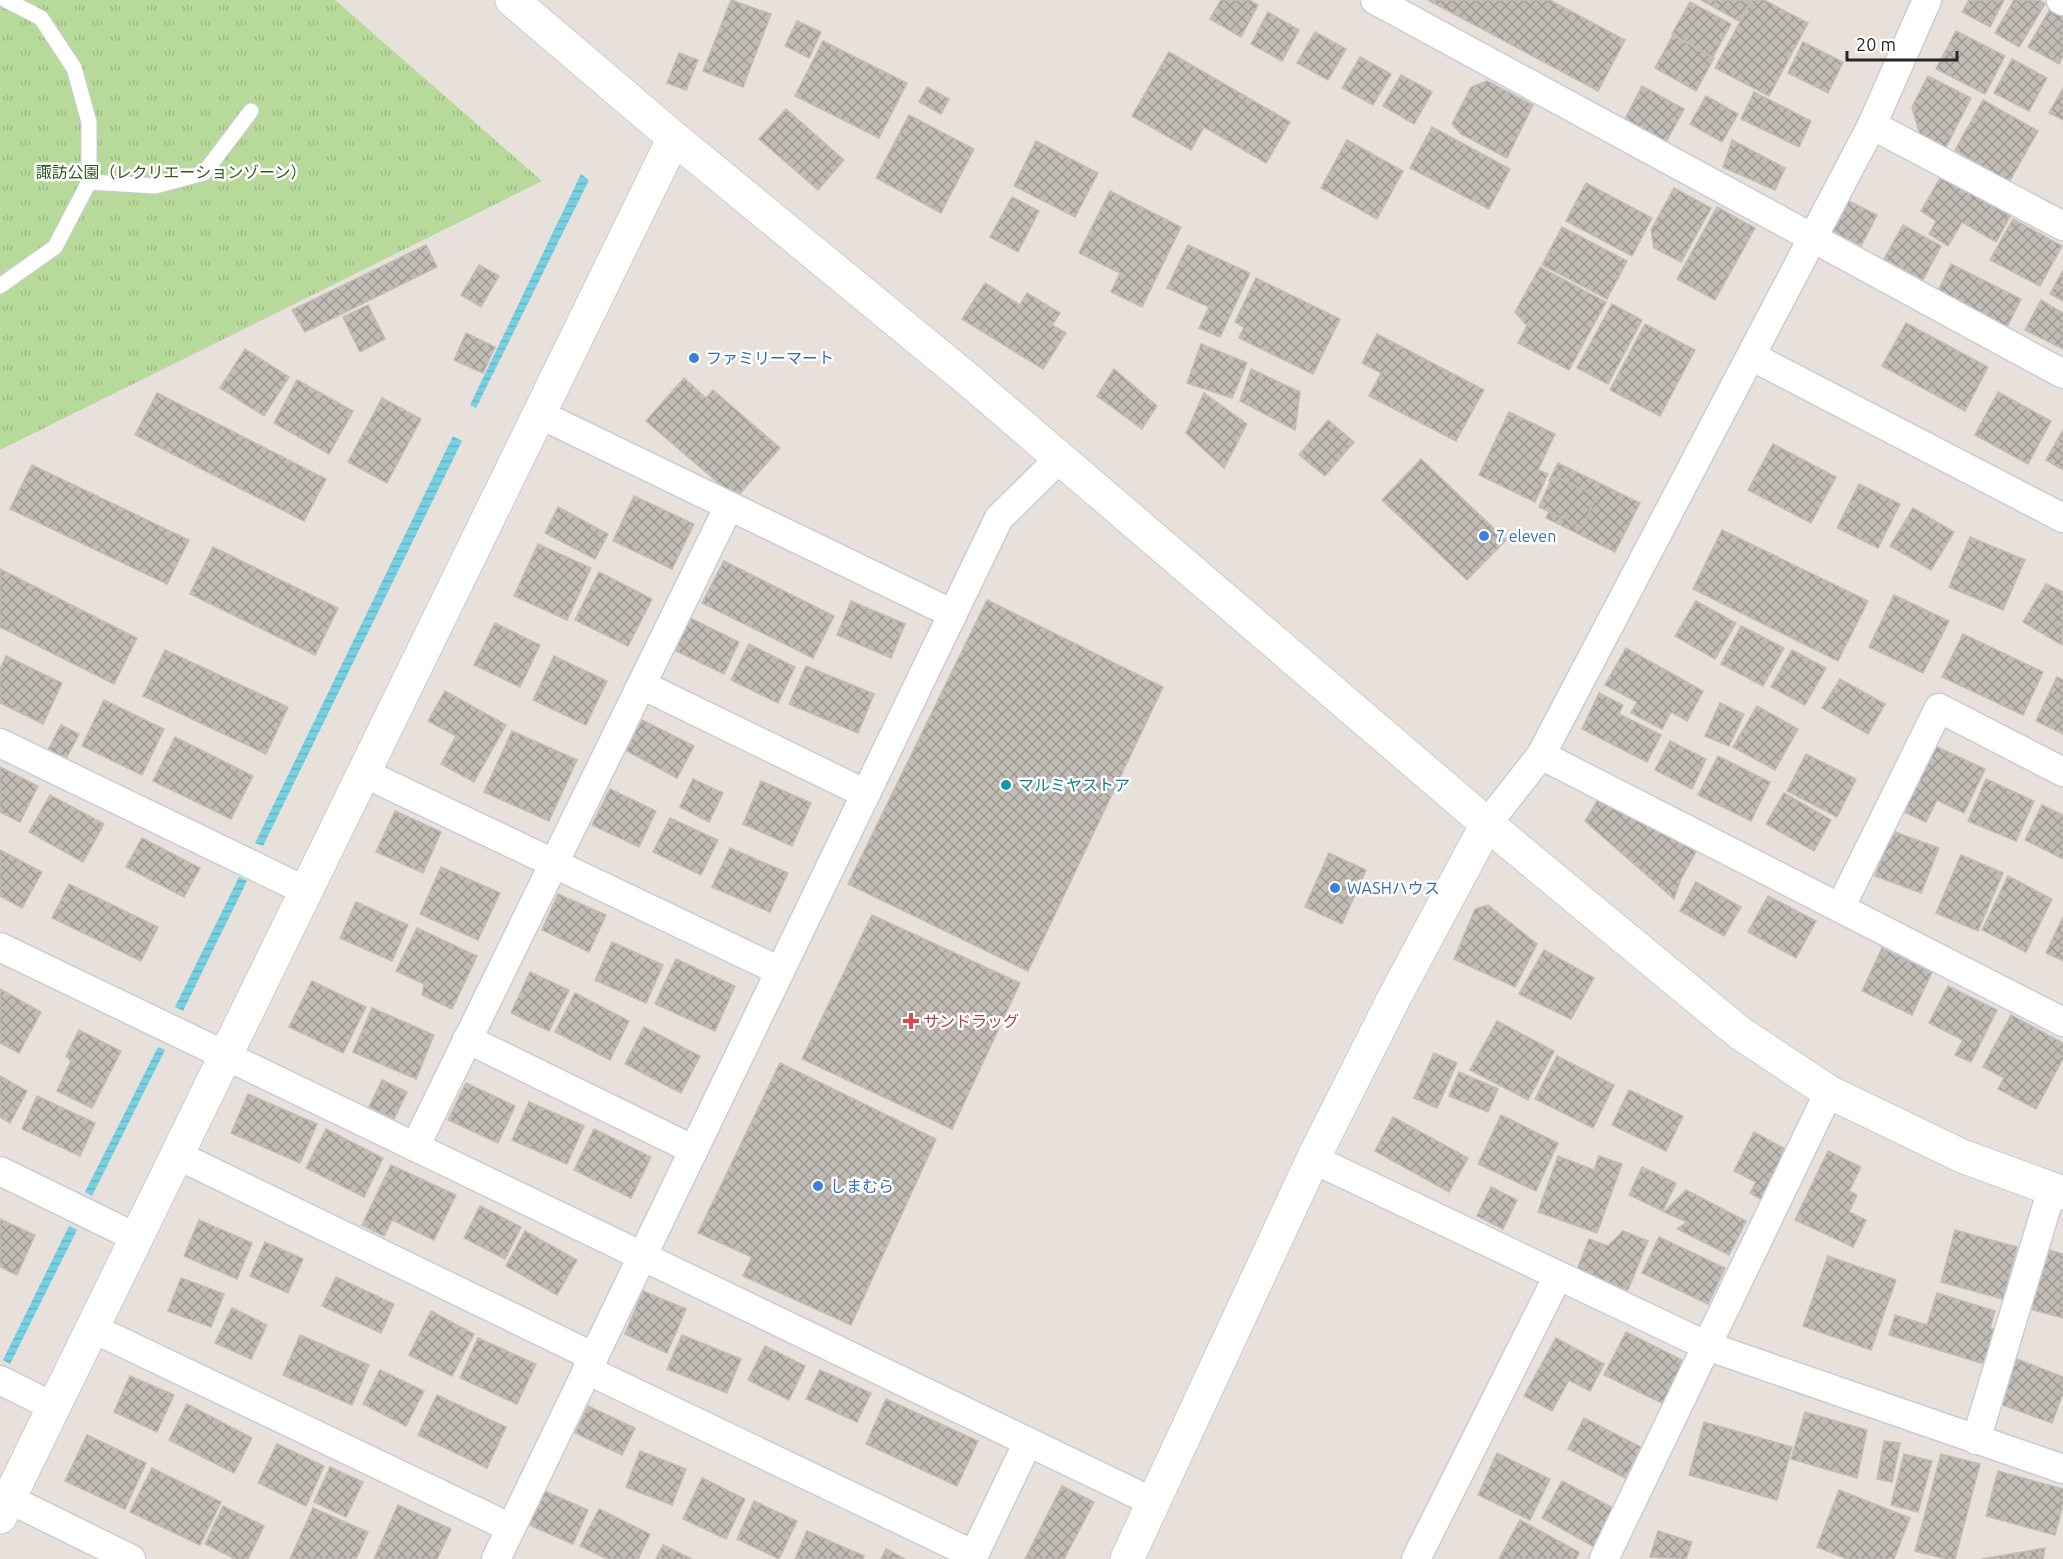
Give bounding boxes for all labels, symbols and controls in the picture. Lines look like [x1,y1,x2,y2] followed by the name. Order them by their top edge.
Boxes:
[1847,24,1956,62] scale bar
[1856,34,1896,54] text: 20 m
[36,163,306,181] park label: 諏訪公園（レクリエーションゾーン）
[706,349,834,367] place label: ファミリーマート
[687,351,701,365] marker: ファミリーマート
[1496,527,1556,545] place label: 7 eleven
[1477,529,1491,543] marker: 7 eleven
[1018,776,1130,794] place label: マルミヤストア
[999,778,1013,792] marker: マルミヤストア
[1347,879,1440,897] place label: WASHハウス
[1328,881,1342,895] marker: WASHハウス
[923,1012,1019,1030] place label: サンドラッグ
[904,1014,918,1028] marker: サンドラッグ
[830,1177,894,1195] place label: しまむら
[811,1179,825,1193] marker: しまむら

